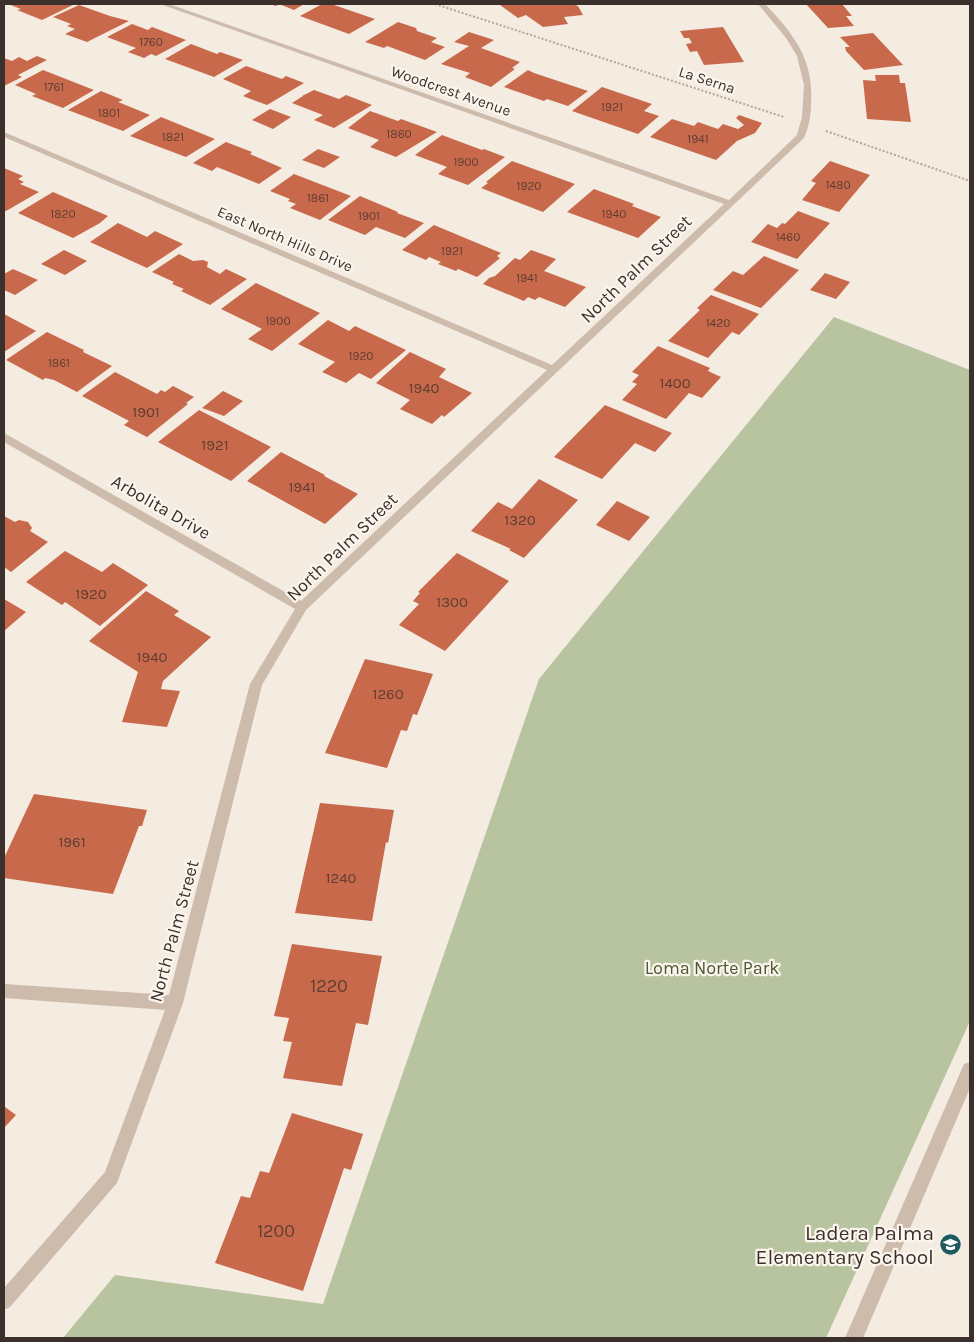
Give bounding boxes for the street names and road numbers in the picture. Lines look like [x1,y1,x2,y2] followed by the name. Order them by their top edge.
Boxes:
[389,62,513,120] street label: Woodcrest Avenue
[676,62,738,98] street label: La Serna
[215,202,355,276] street label: East North Hills Drive
[576,210,696,328] street label: North Palm Street
[108,470,214,544] street label: Arbolita Drive
[282,488,402,606] street label: North Palm Street
[144,857,204,1004] street label: North Palm Street

